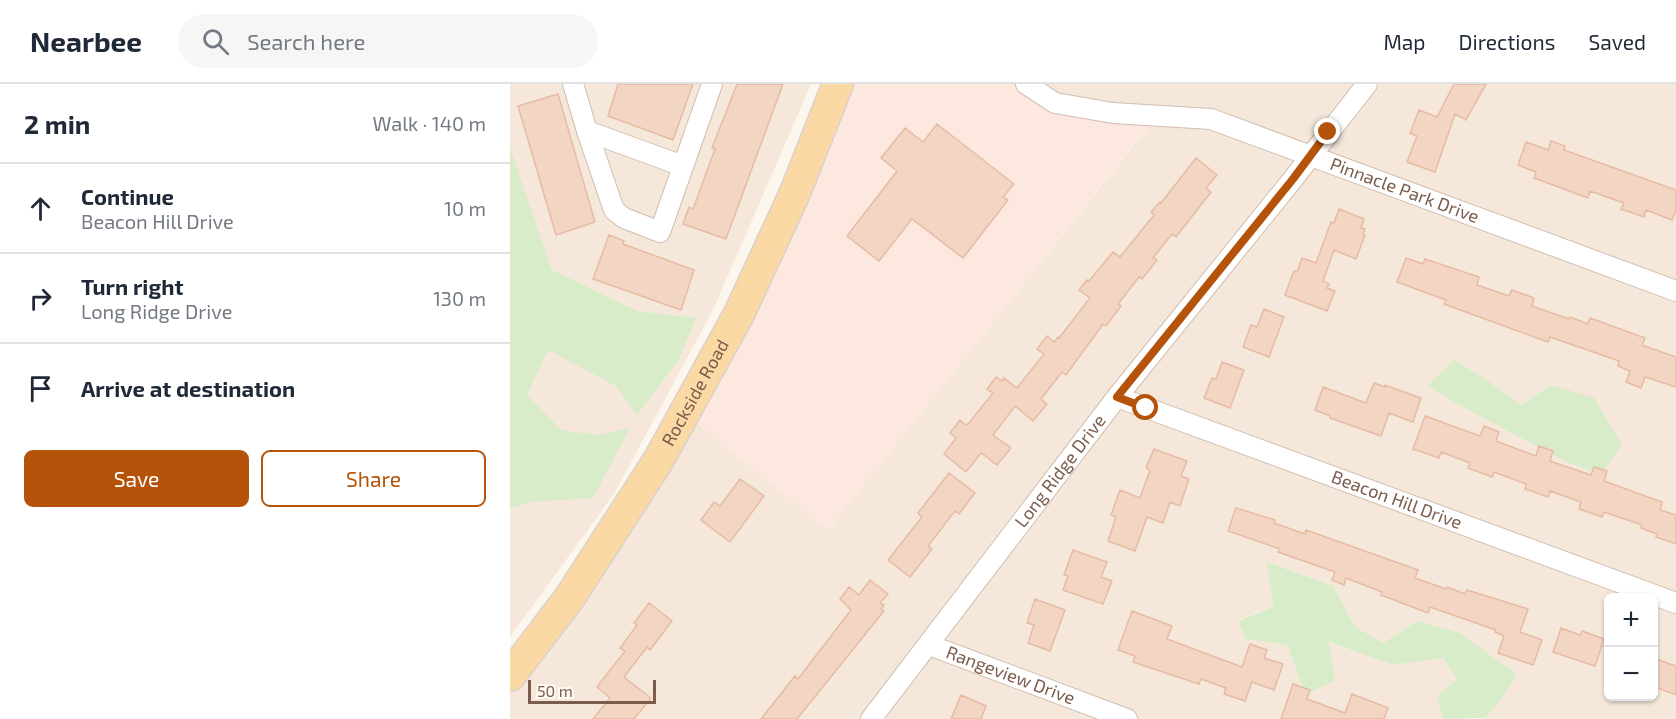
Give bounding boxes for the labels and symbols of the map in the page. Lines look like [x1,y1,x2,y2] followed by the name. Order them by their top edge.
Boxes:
[1314,118,1340,144] route end
[1327,152,1482,227] street label: Pinnacle Park Drive
[656,335,733,450] street label: Rockside Road
[1132,394,1158,420] route start
[1009,410,1110,531] street label: Long Ridge Drive
[1329,465,1465,533] street label: Beacon Hill Drive
[943,640,1078,709] street label: Rangeview Drive
[528,677,656,704] scale bar

